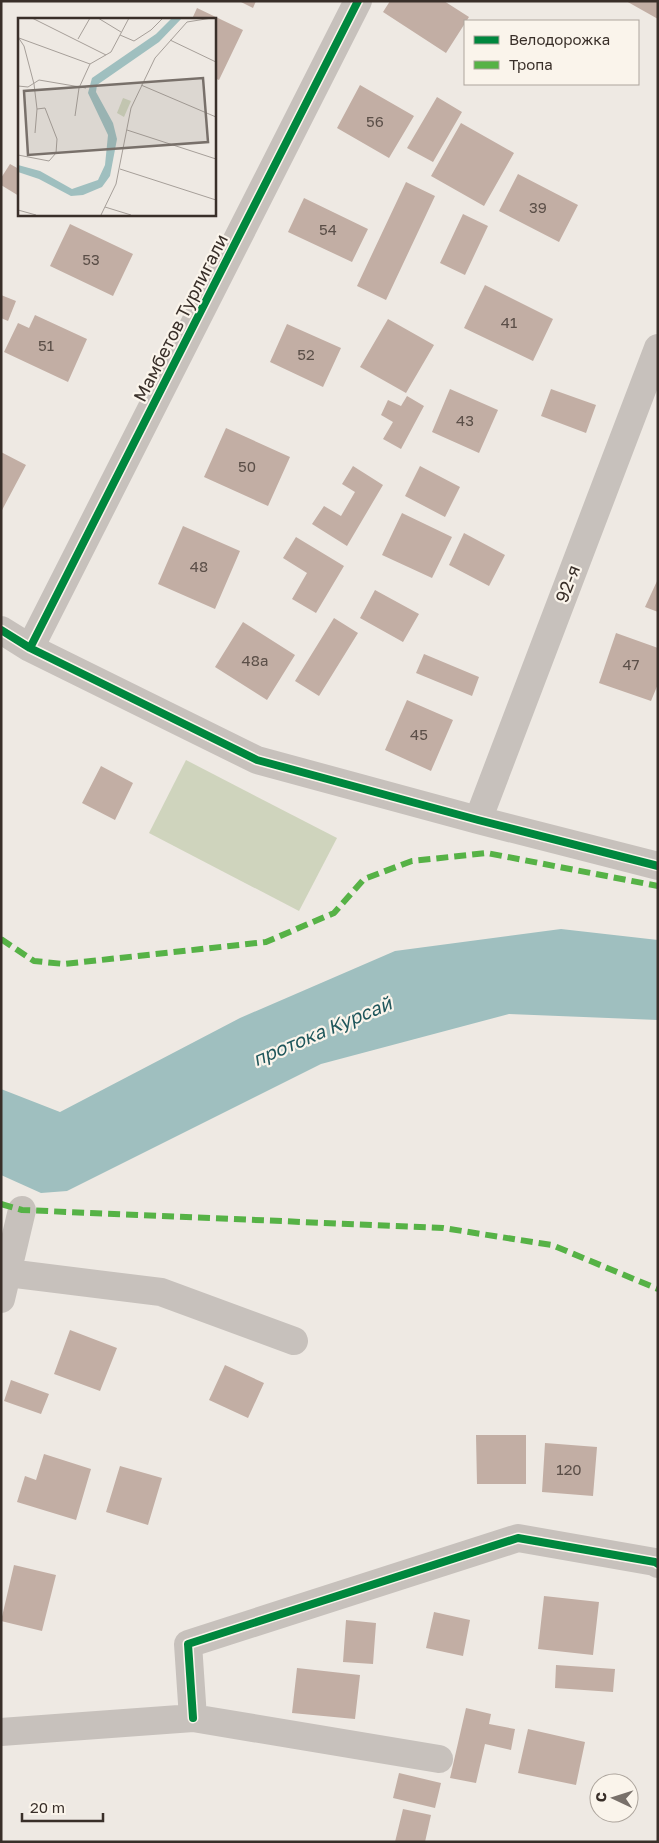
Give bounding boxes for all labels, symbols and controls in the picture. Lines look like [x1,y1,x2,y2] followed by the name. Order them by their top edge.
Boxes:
[18,18,215,215] inset map
[464,20,639,85] legend
[509,30,610,48] text: Велодорожка
[509,55,553,73] text: Тропа
[366,112,384,130] house number: 56
[529,198,547,216] house number: 39
[319,220,337,238] house number: 54
[128,230,232,405] street label: Мамбетов Турлигали
[82,250,100,268] house number: 53
[501,313,517,331] house number: 41
[38,336,54,354] house number: 51
[297,345,315,363] house number: 52
[456,411,474,429] house number: 43
[238,457,256,475] house number: 50
[190,557,208,575] house number: 48
[550,562,584,606] street label: 92-я
[242,651,268,669] house number: 48а
[622,655,640,673] house number: 47
[410,725,428,743] house number: 45
[249,990,396,1070] water label: протока Курсай
[556,1460,582,1478] house number: 120
[589,1773,639,1823] north arrow
[22,1790,104,1822] scale bar
[592,1791,609,1803] text: С
[30,1798,65,1816] text: 20 m

